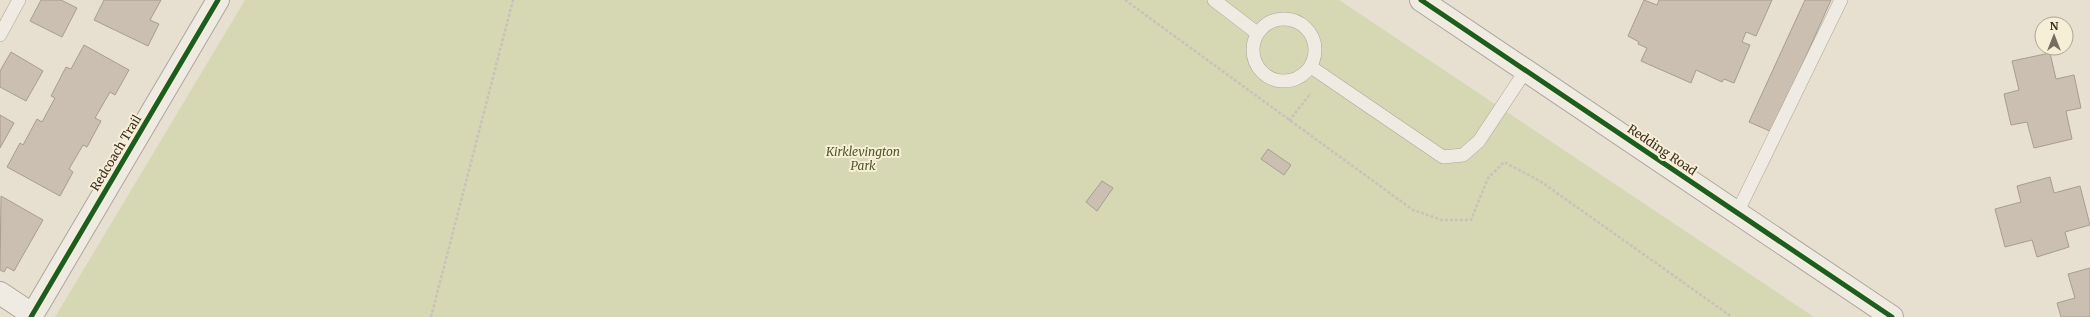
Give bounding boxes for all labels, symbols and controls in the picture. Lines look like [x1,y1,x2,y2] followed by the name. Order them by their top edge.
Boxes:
[2034,16,2074,56] north arrow
[2050,19,2059,33] text: N
[87,112,144,193] street label: Redcoach Trail
[1625,121,1700,178] street label: Redding Road
[825,144,900,173] park label: Kirklevington Park

